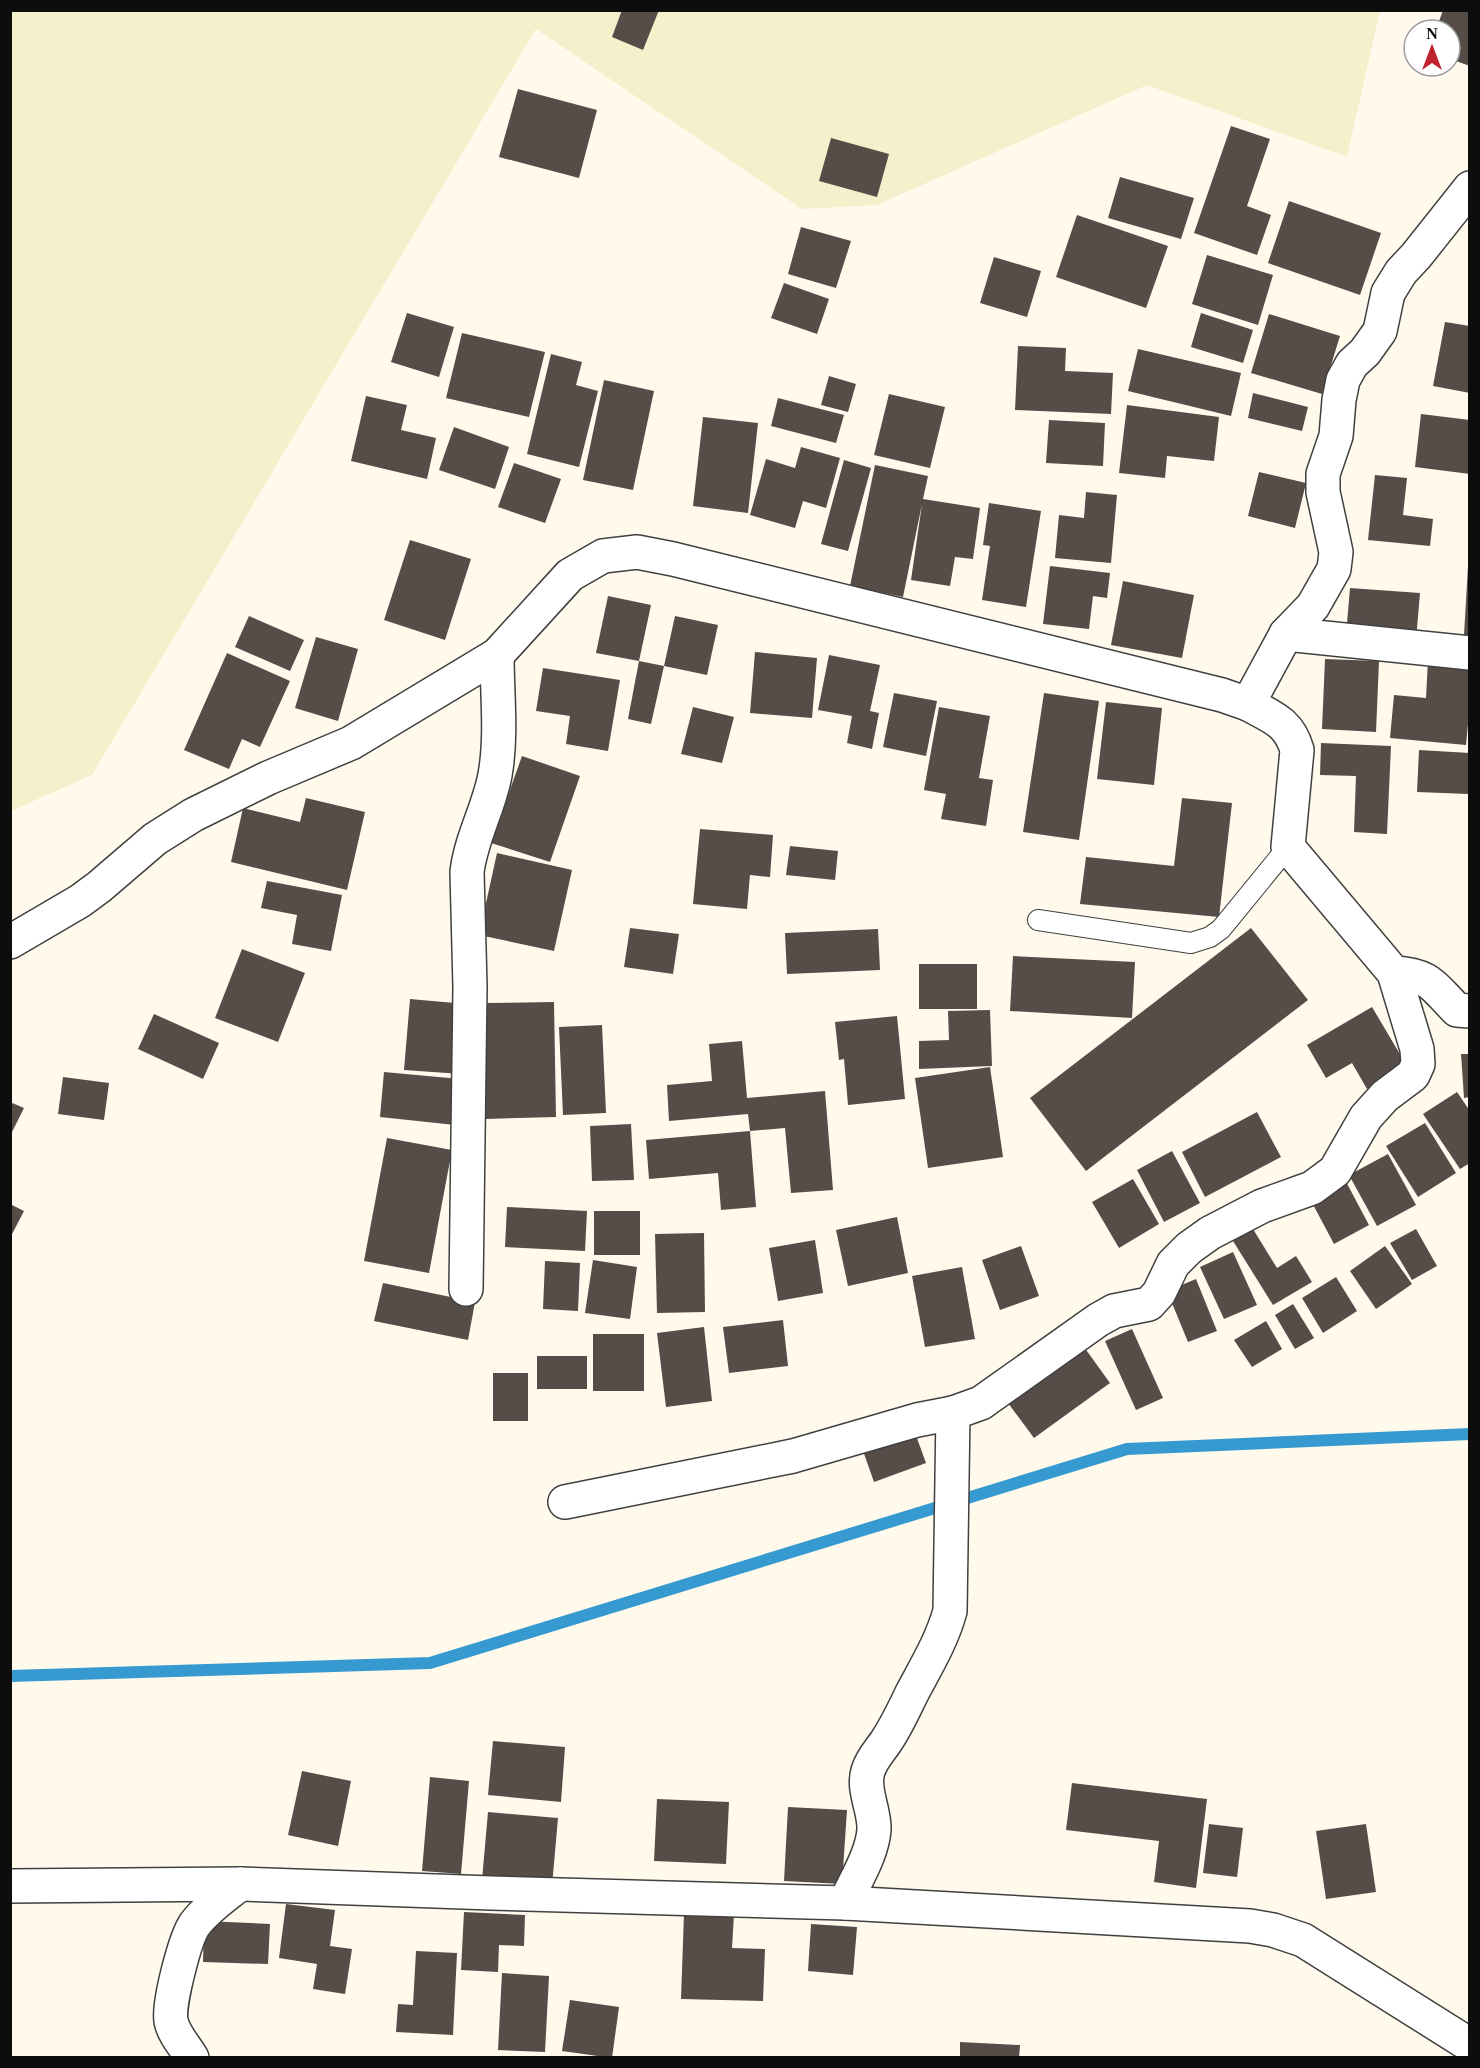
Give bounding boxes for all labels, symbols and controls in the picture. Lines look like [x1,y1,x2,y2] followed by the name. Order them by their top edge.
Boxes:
[1402,18,1462,78] north arrow
[1426,25,1438,42] text: N

